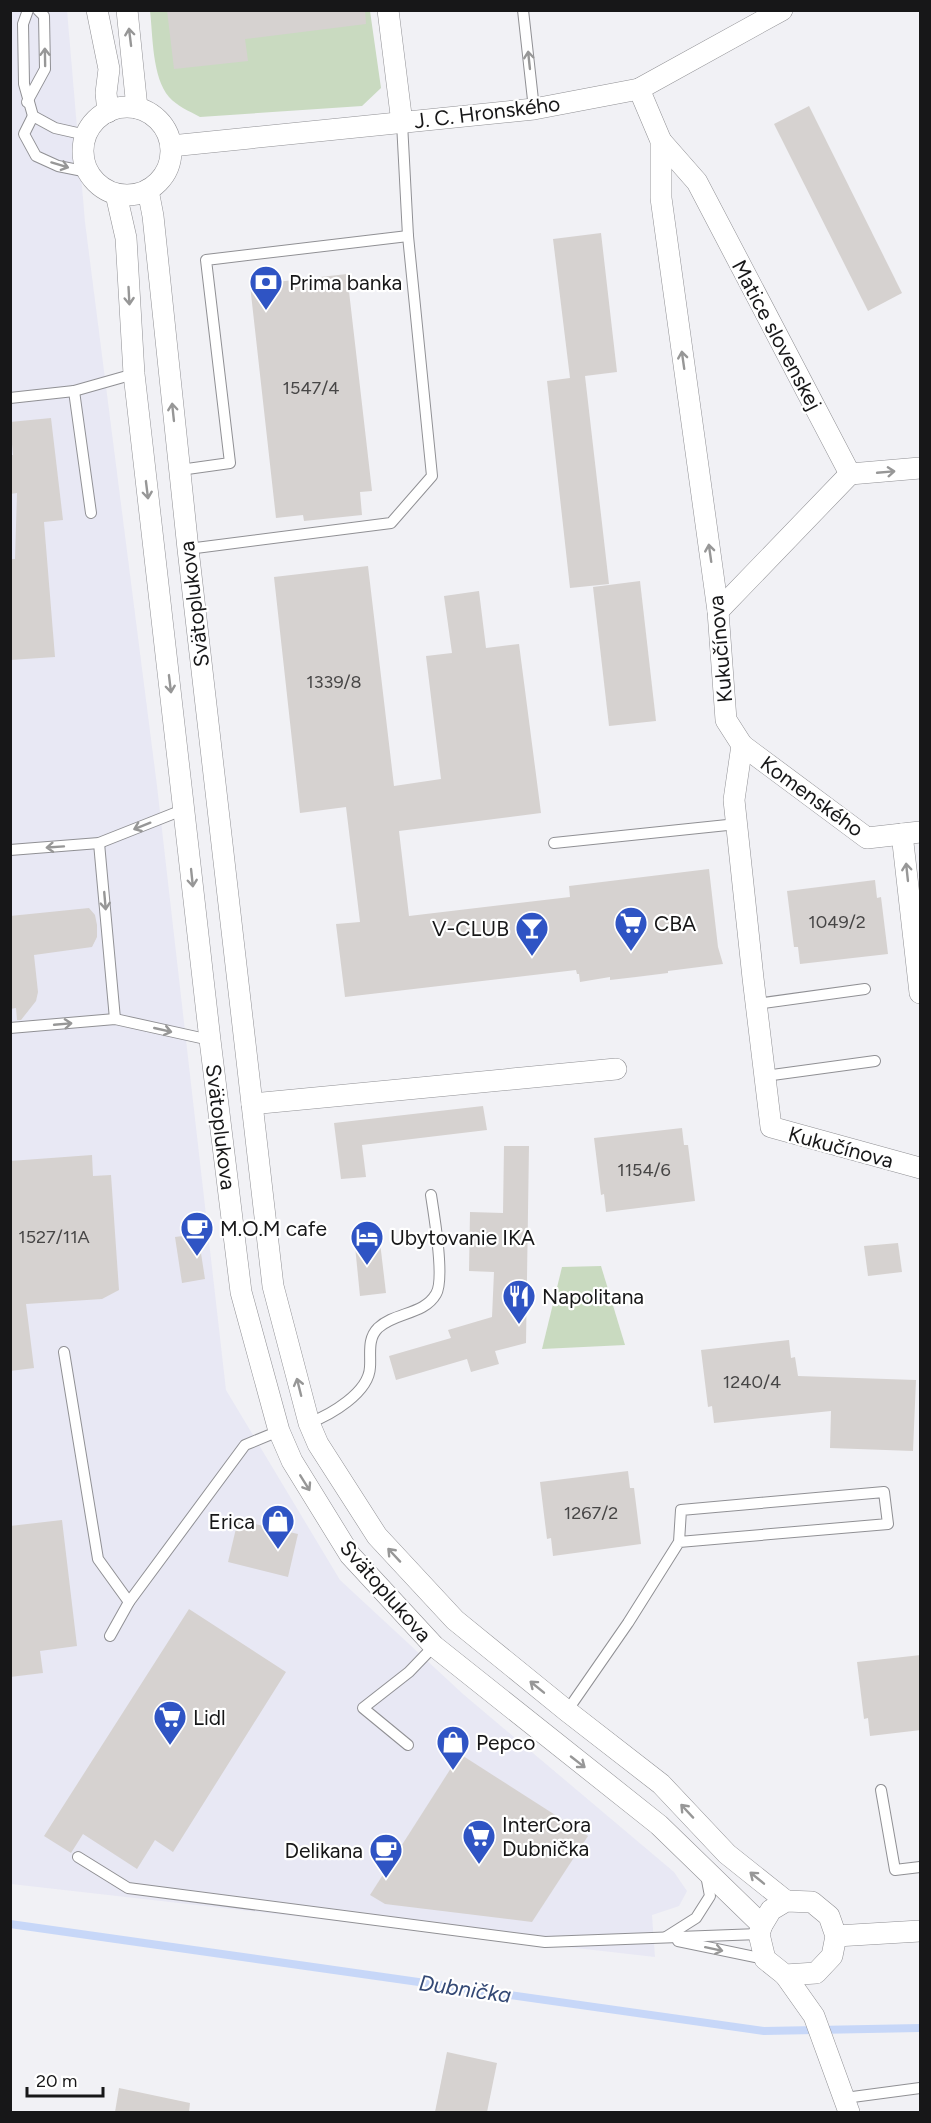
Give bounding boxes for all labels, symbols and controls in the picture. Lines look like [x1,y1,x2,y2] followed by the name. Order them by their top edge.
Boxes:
[124,28,135,48] one-way arrow
[39,48,50,68] one-way arrow
[523,50,534,70] one-way arrow
[413,91,561,133] street label: J. C. Hronského
[50,160,69,171] one-way arrow
[727,256,827,414] street label: Matice slovenskej
[248,264,284,311] bank icon: Prima banka
[289,270,402,295] place label: Prima banka
[124,286,135,306] one-way arrow
[678,351,689,371] one-way arrow
[283,377,339,399] house number: 1547/4
[168,402,179,422] one-way arrow
[875,466,895,477] one-way arrow
[142,480,153,500] one-way arrow
[174,540,214,668] street label: Svätoplukova
[705,544,716,564] one-way arrow
[703,594,737,704] street label: Kukučínova
[306,671,362,693] house number: 1339/8
[165,674,176,693] one-way arrow
[756,750,868,842] street label: Komenského
[133,821,152,832] one-way arrow
[45,841,65,852] one-way arrow
[901,863,912,883] one-way arrow
[187,867,198,887] one-way arrow
[100,891,111,911] one-way arrow
[613,905,649,952] supermarket icon: CBA
[514,910,550,957] bar icon: V-CLUB
[654,911,696,936] place label: CBA
[808,911,866,933] house number: 1049/2
[432,916,509,941] place label: V-CLUB
[52,1018,72,1029] one-way arrow
[153,1024,172,1036] one-way arrow
[201,1063,241,1191] street label: Svätoplukova
[786,1121,896,1173] street label: Kukučínova
[617,1159,671,1181] house number: 1154/6
[179,1210,215,1257] cafe icon: M.O.M cafe
[220,1216,327,1241] place label: M.O.M cafe
[349,1219,385,1266] hotel icon: Ubytovanie IKA
[390,1225,535,1250] place label: Ubytovanie IKA
[18,1226,90,1248] house number: 1527/11A
[501,1278,537,1325] restaurant icon: Napolitana
[542,1284,644,1309] place label: Napolitana
[723,1371,781,1393] house number: 1240/4
[293,1378,305,1397] one-way arrow
[300,1474,312,1491] one-way arrow
[564,1502,618,1524] house number: 1267/2
[260,1503,296,1550] shop icon: Erica
[209,1509,255,1534] place label: Erica
[335,1535,437,1647] street label: Svätoplukova
[388,1548,402,1563] one-way arrow
[530,1680,546,1693] one-way arrow
[152,1699,188,1746] supermarket icon: Lidl
[193,1705,226,1730] place label: Lidl
[435,1724,471,1771] shop icon: Pepco
[476,1730,535,1755] place label: Pepco
[569,1755,585,1768] one-way arrow
[680,1804,694,1819] one-way arrow
[502,1812,591,1861] place label: InterCora Dubnička
[461,1818,497,1865] supermarket icon: InterCora Dubnička
[368,1832,404,1879] cafe icon: Delikana
[284,1838,363,1863] place label: Delikana
[749,1871,765,1884] one-way arrow
[704,1944,723,1955] one-way arrow
[417,1969,513,2009] water label: Dubnička
[27,2060,104,2098] scale bar
[36,2070,77,2092] text: 20 m

